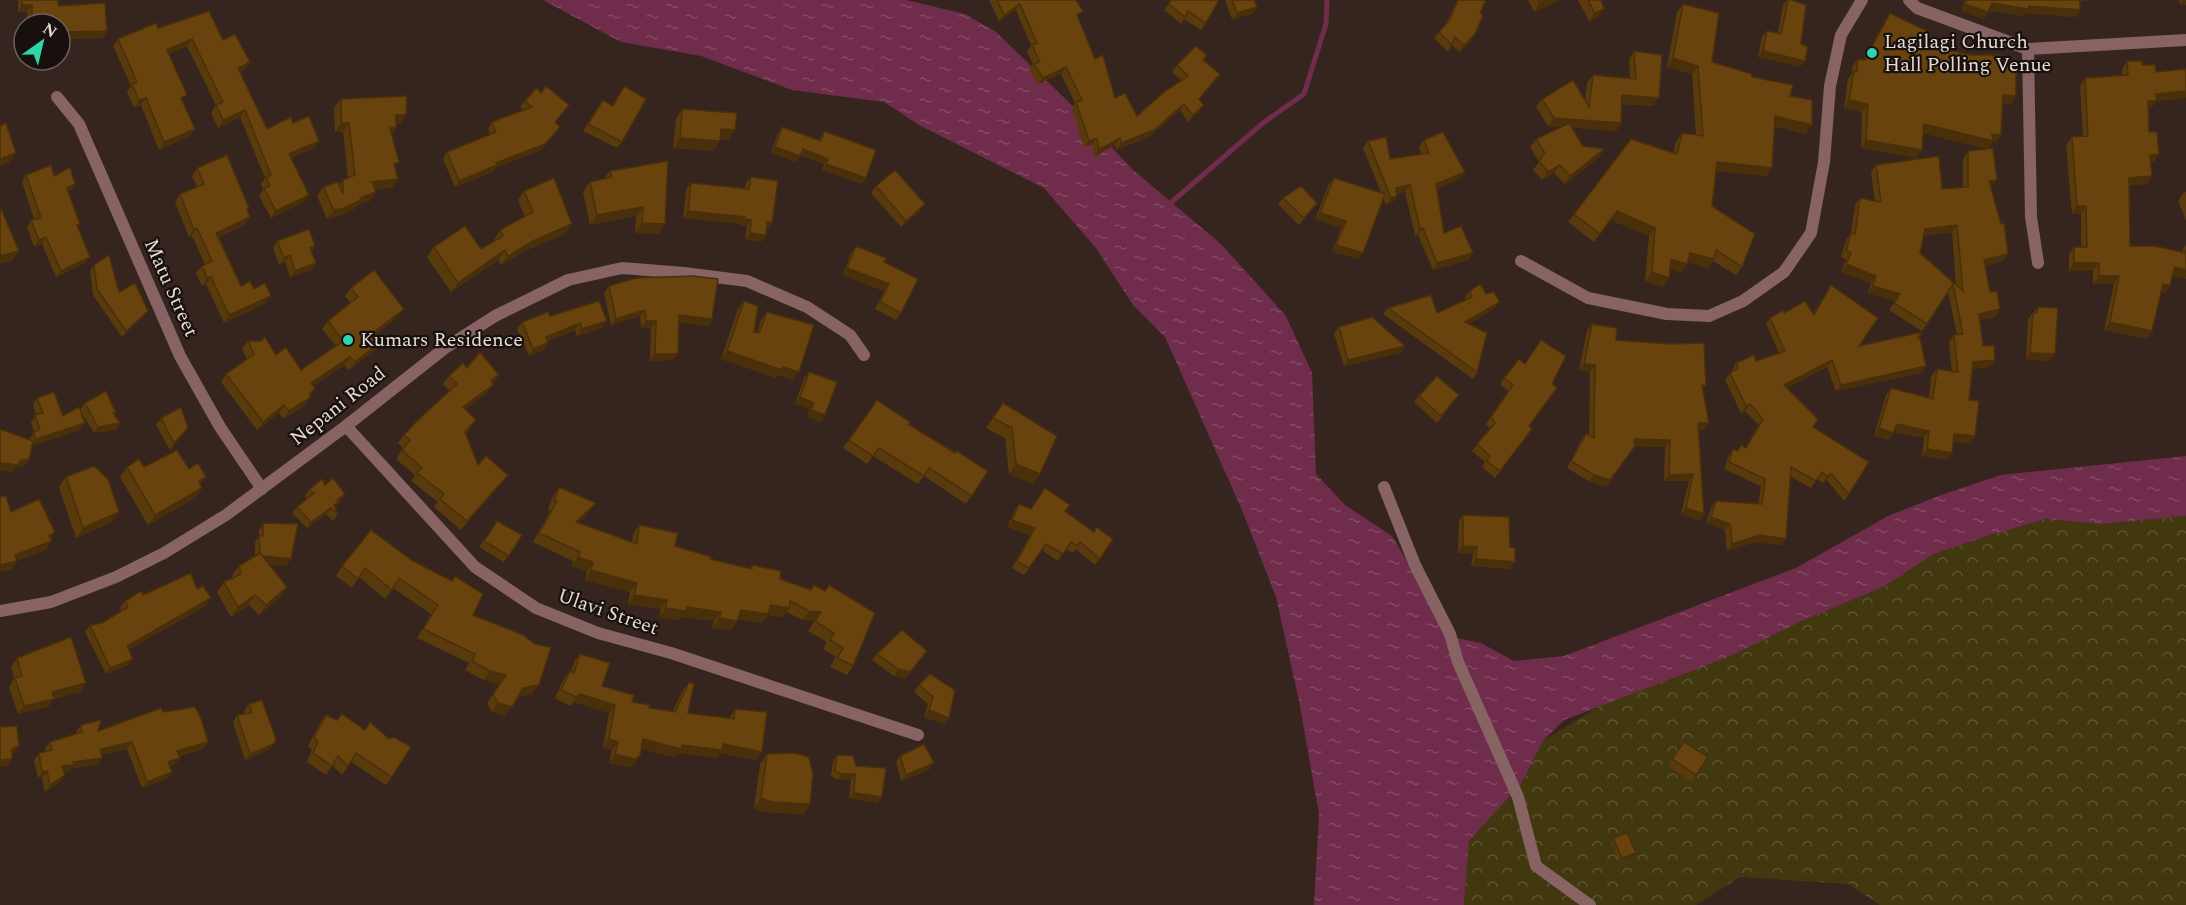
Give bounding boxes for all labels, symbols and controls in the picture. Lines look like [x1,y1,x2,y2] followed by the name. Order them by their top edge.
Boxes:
[12,12,72,72] north arrow
[38,17,62,44] text: N
[1884,27,2051,80] place label: Lagilagi Church Hall Polling Venue
[1865,46,1879,60] marker: Lagilagi Church Hall Polling Venue
[136,234,206,342] street label: Matu Street
[360,325,523,355] place label: Kumars Residence
[341,333,355,347] marker: Kumars Residence
[284,359,392,453] street label: Nepani Road
[553,581,663,643] street label: Ulavi Street

